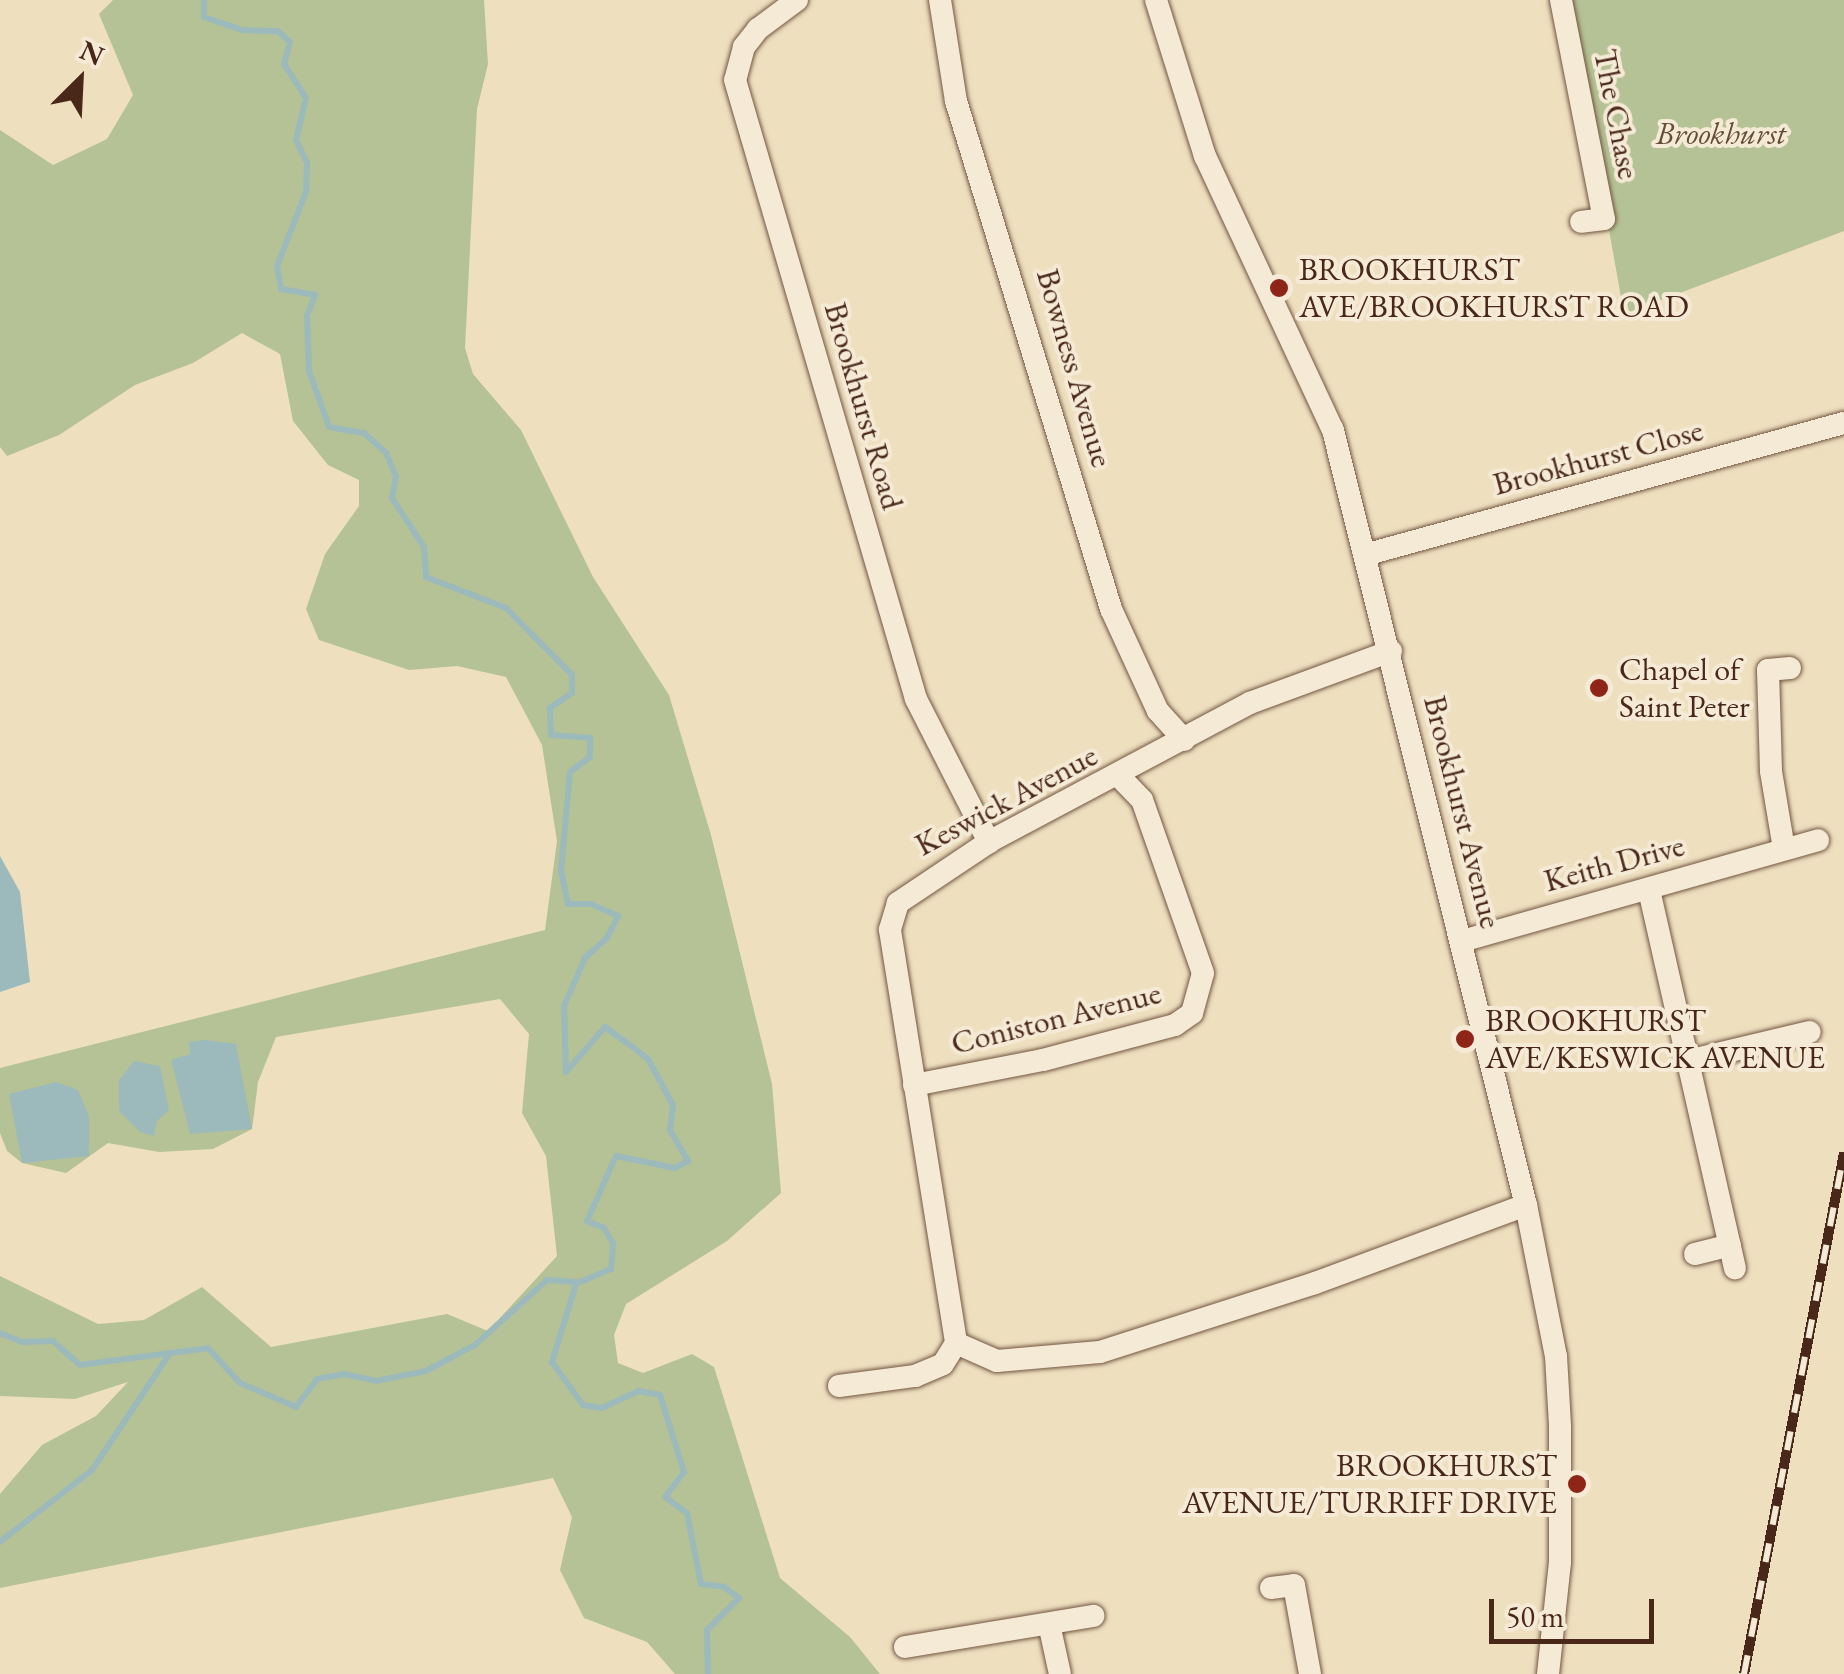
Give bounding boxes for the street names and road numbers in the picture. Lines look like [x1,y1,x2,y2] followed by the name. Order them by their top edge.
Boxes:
[1586,46,1648,182] street label: The Chase
[1028,264,1122,472] street label: Bowness Avenue
[816,298,912,514] street label: Brookhurst Road
[1489,411,1707,503] street label: Brookhurst Close
[1416,692,1510,932] street label: Brookhurst Avenue
[908,736,1104,864] street label: Keswick Avenue
[1540,826,1688,900] street label: Keith Drive
[947,973,1165,1063] street label: Coniston Avenue

